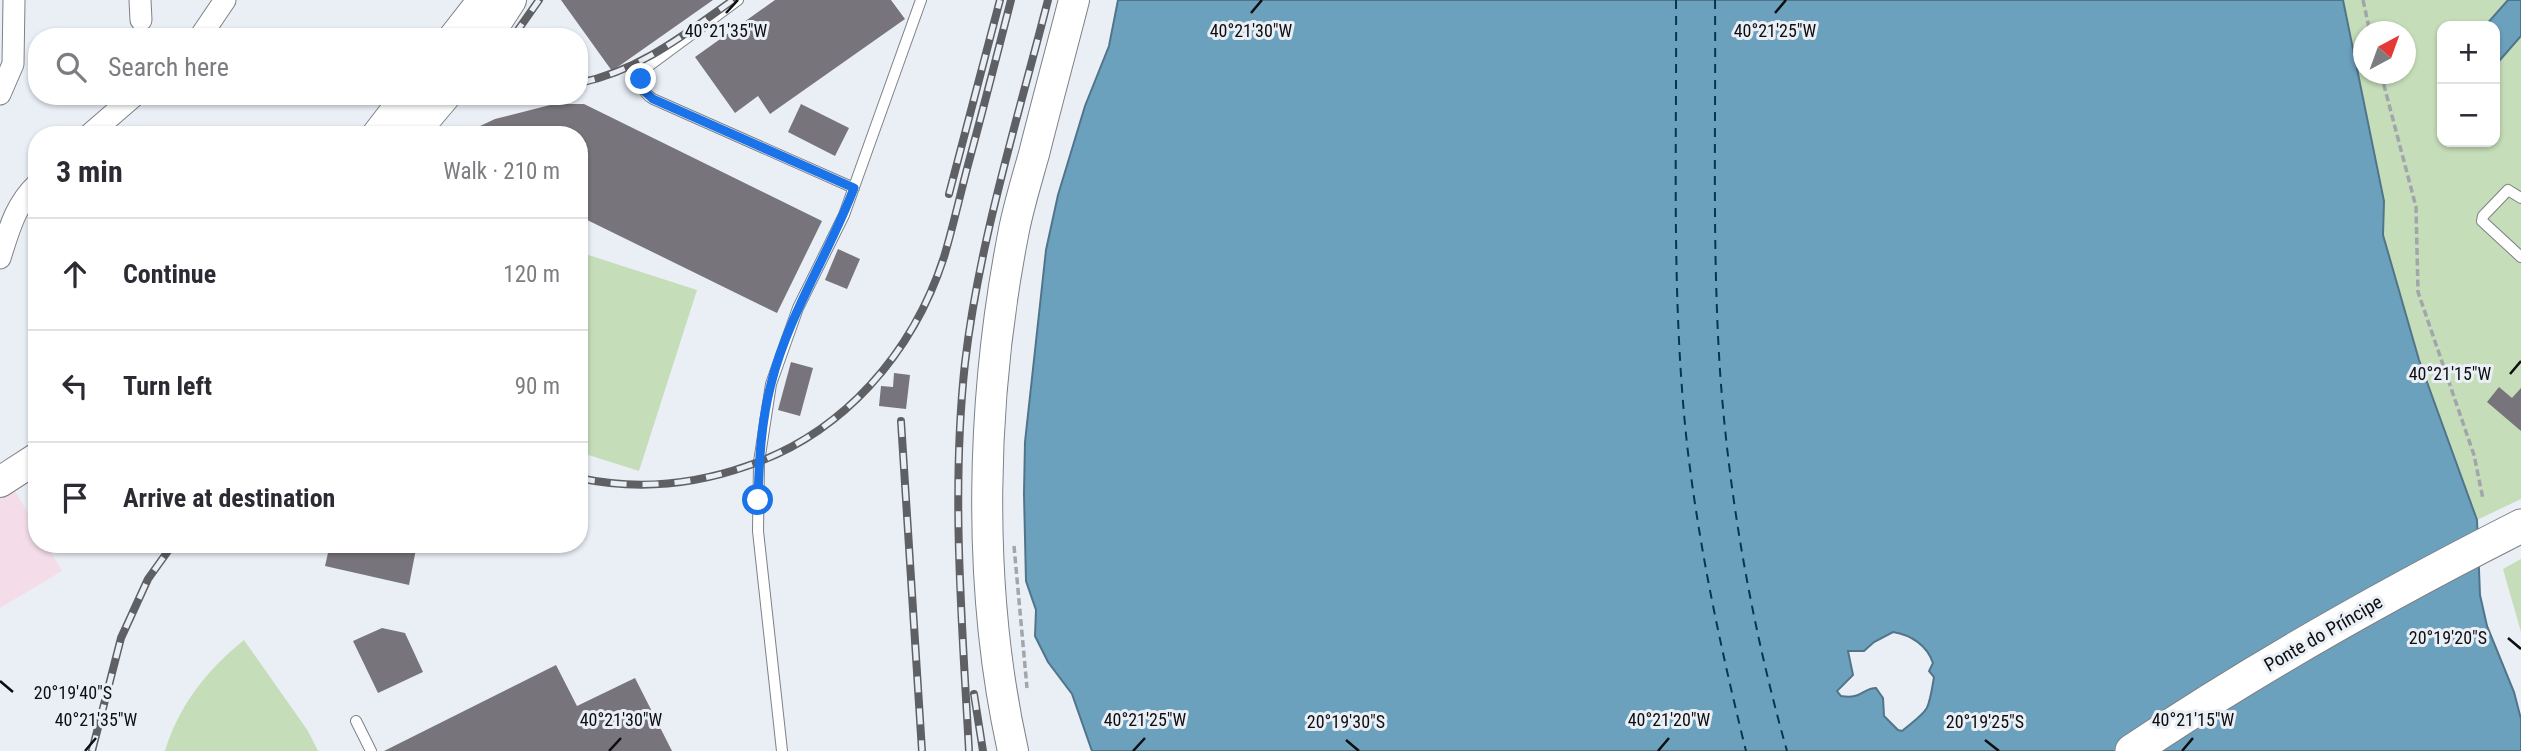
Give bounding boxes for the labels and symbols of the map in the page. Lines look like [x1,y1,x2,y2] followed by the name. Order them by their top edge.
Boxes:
[685,20,768,41] text: 40°21'35"W
[1210,20,1293,41] text: 40°21'30"W
[1734,20,1817,41] text: 40°21'25"W
[2353,21,2416,84] north arrow
[625,63,656,94] route end
[2409,363,2492,384] text: 40°21'15"W
[742,484,773,515] route start
[2260,590,2387,677] street label: Ponte do Príncipe
[2409,627,2487,648] text: 20°19'20"S
[34,682,112,703] text: 20°19'40"S
[55,709,138,730] text: 40°21'35"W
[580,709,663,730] text: 40°21'30"W
[1104,709,1187,730] text: 40°21'25"W
[1628,709,1711,730] text: 40°21'20"W
[2152,709,2235,730] text: 40°21'15"W
[1307,711,1385,732] text: 20°19'30"S
[1946,711,2024,732] text: 20°19'25"S

